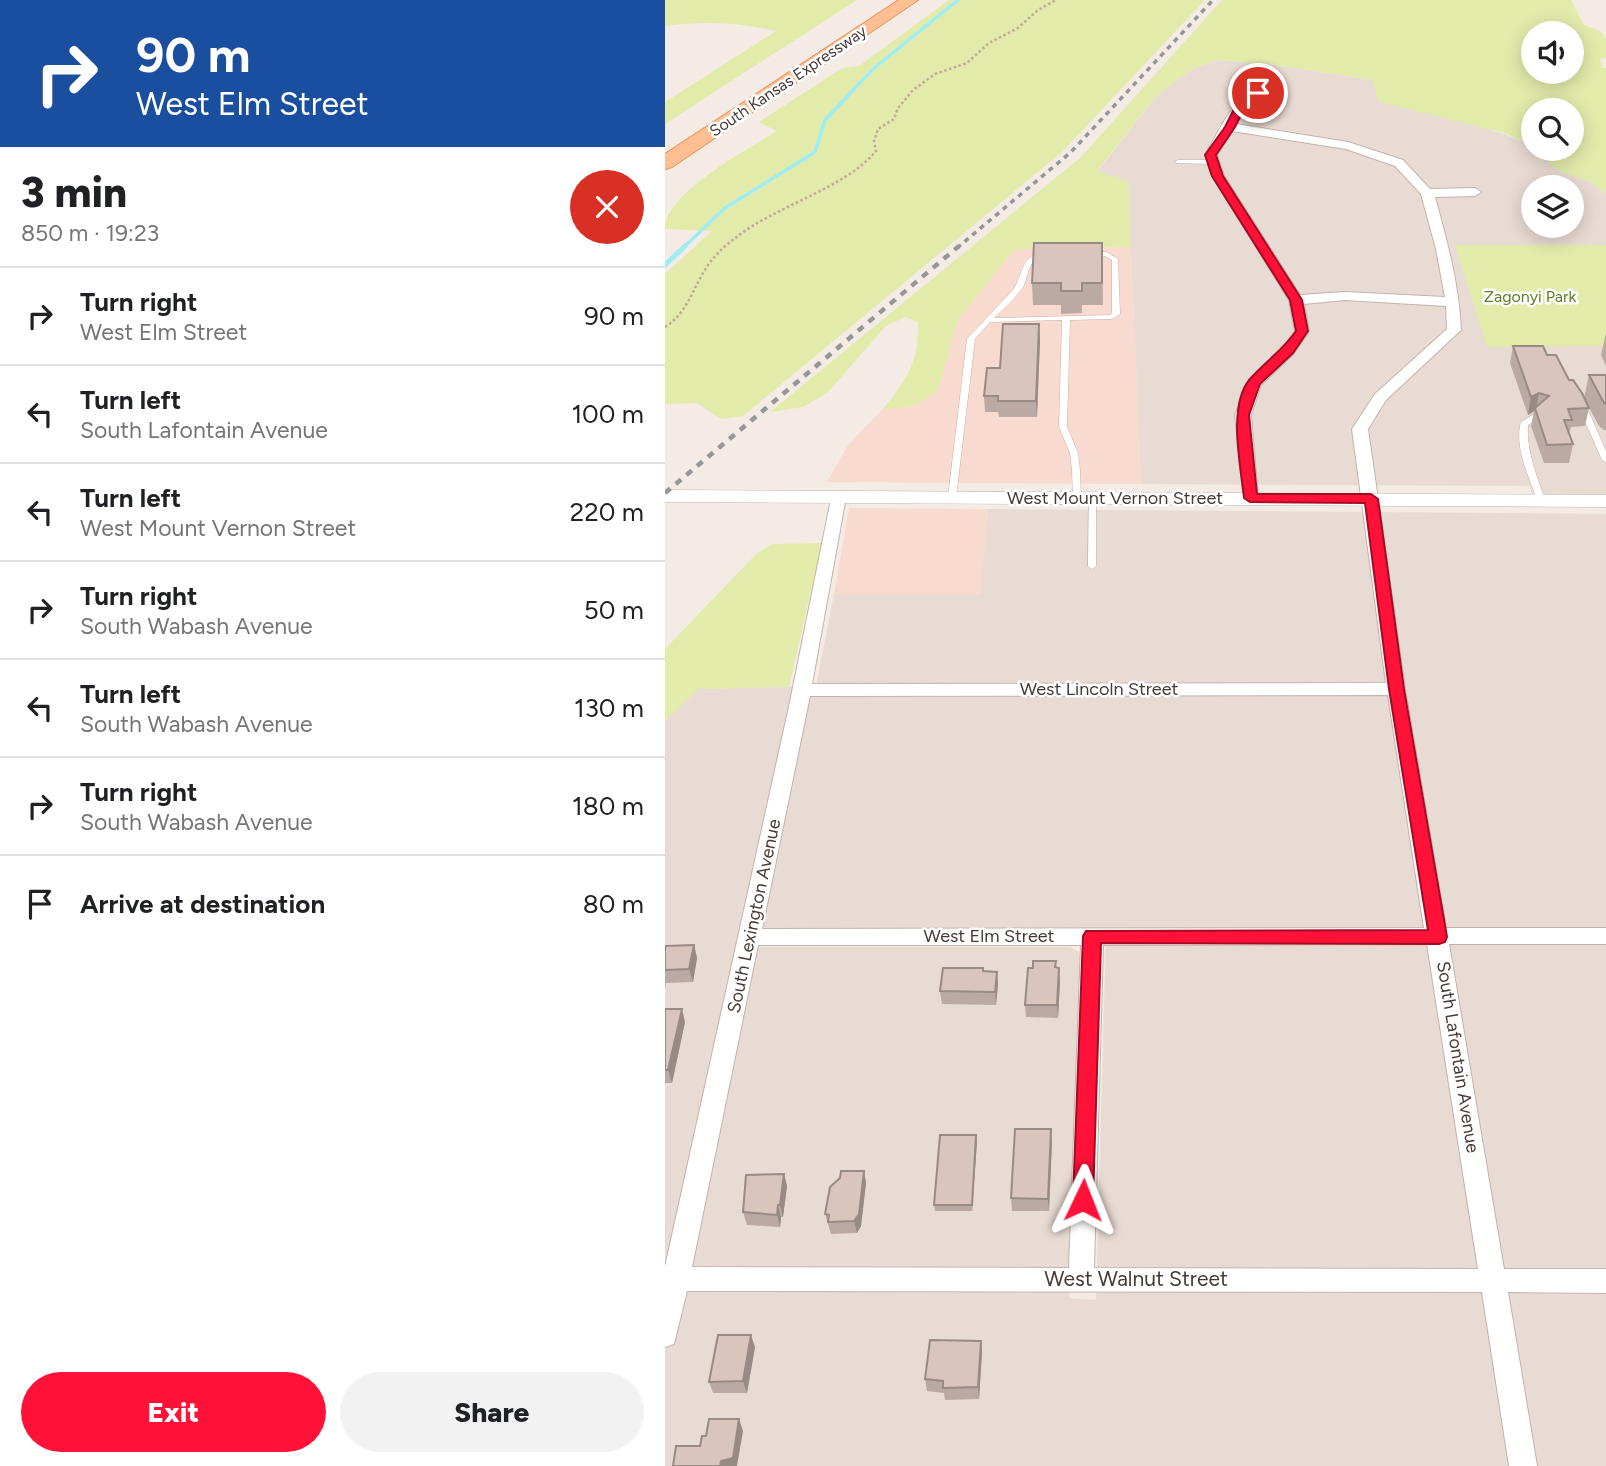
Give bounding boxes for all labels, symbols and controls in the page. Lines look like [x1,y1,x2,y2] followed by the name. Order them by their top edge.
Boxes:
[706,21,871,141] street label: South Kansas Expressway
[1521,21,1584,238] map controls
[1521,21,1584,84] button: sound
[136,25,251,84] text: 90 m
[21,28,112,119] icon: right
[1228,63,1288,123] pin
[1239,74,1277,112] icon: arrive
[136,85,369,123] text: West Elm Street
[1521,98,1584,161] button: search
[21,167,127,218] text: 3 min
[570,170,644,244] button: close
[1521,175,1584,238] button: layers
[21,219,159,247] text: 850 m · 19:23
[80,286,197,318] text: Turn right
[1484,287,1576,306] park label: Zagonyi Park
[21,297,59,335] icon: right
[584,300,644,332] text: 90 m
[80,318,247,346] text: West Elm Street
[80,384,181,416] text: Turn left
[21,395,59,433] icon: left
[571,398,644,430] text: 100 m
[80,416,328,444] text: South Lafontain Avenue
[80,482,181,514] text: Turn left
[1007,487,1223,509] street label: West Mount Vernon Street
[21,493,59,531] icon: left
[570,496,644,528] text: 220 m
[80,514,356,542] text: West Mount Vernon Street
[80,580,197,612] text: Turn right
[21,591,59,629] icon: right
[584,594,644,626] text: 50 m
[80,612,313,640] text: South Wabash Avenue
[80,678,181,710] text: Turn left
[1020,678,1179,700] street label: West Lincoln Street
[21,689,59,727] icon: left
[574,692,644,724] text: 130 m
[80,710,313,738] text: South Wabash Avenue
[80,776,197,808] text: Turn right
[21,787,59,825] icon: right
[572,790,644,822] text: 180 m
[80,808,313,836] text: South Wabash Avenue
[723,817,785,1015] street label: South Lexington Avenue
[21,885,59,923] icon: arrive
[80,888,325,920] text: Arrive at destination
[583,888,644,920] text: 80 m
[924,925,1055,947] street label: West Elm Street
[1432,960,1484,1155] street label: South Lafontain Avenue
[1046,1163,1120,1237] position arrow
[1044,1266,1228,1291] street label: West Walnut Street
[21,1372,326,1452] button: Exit
[340,1372,644,1452] button: Share

